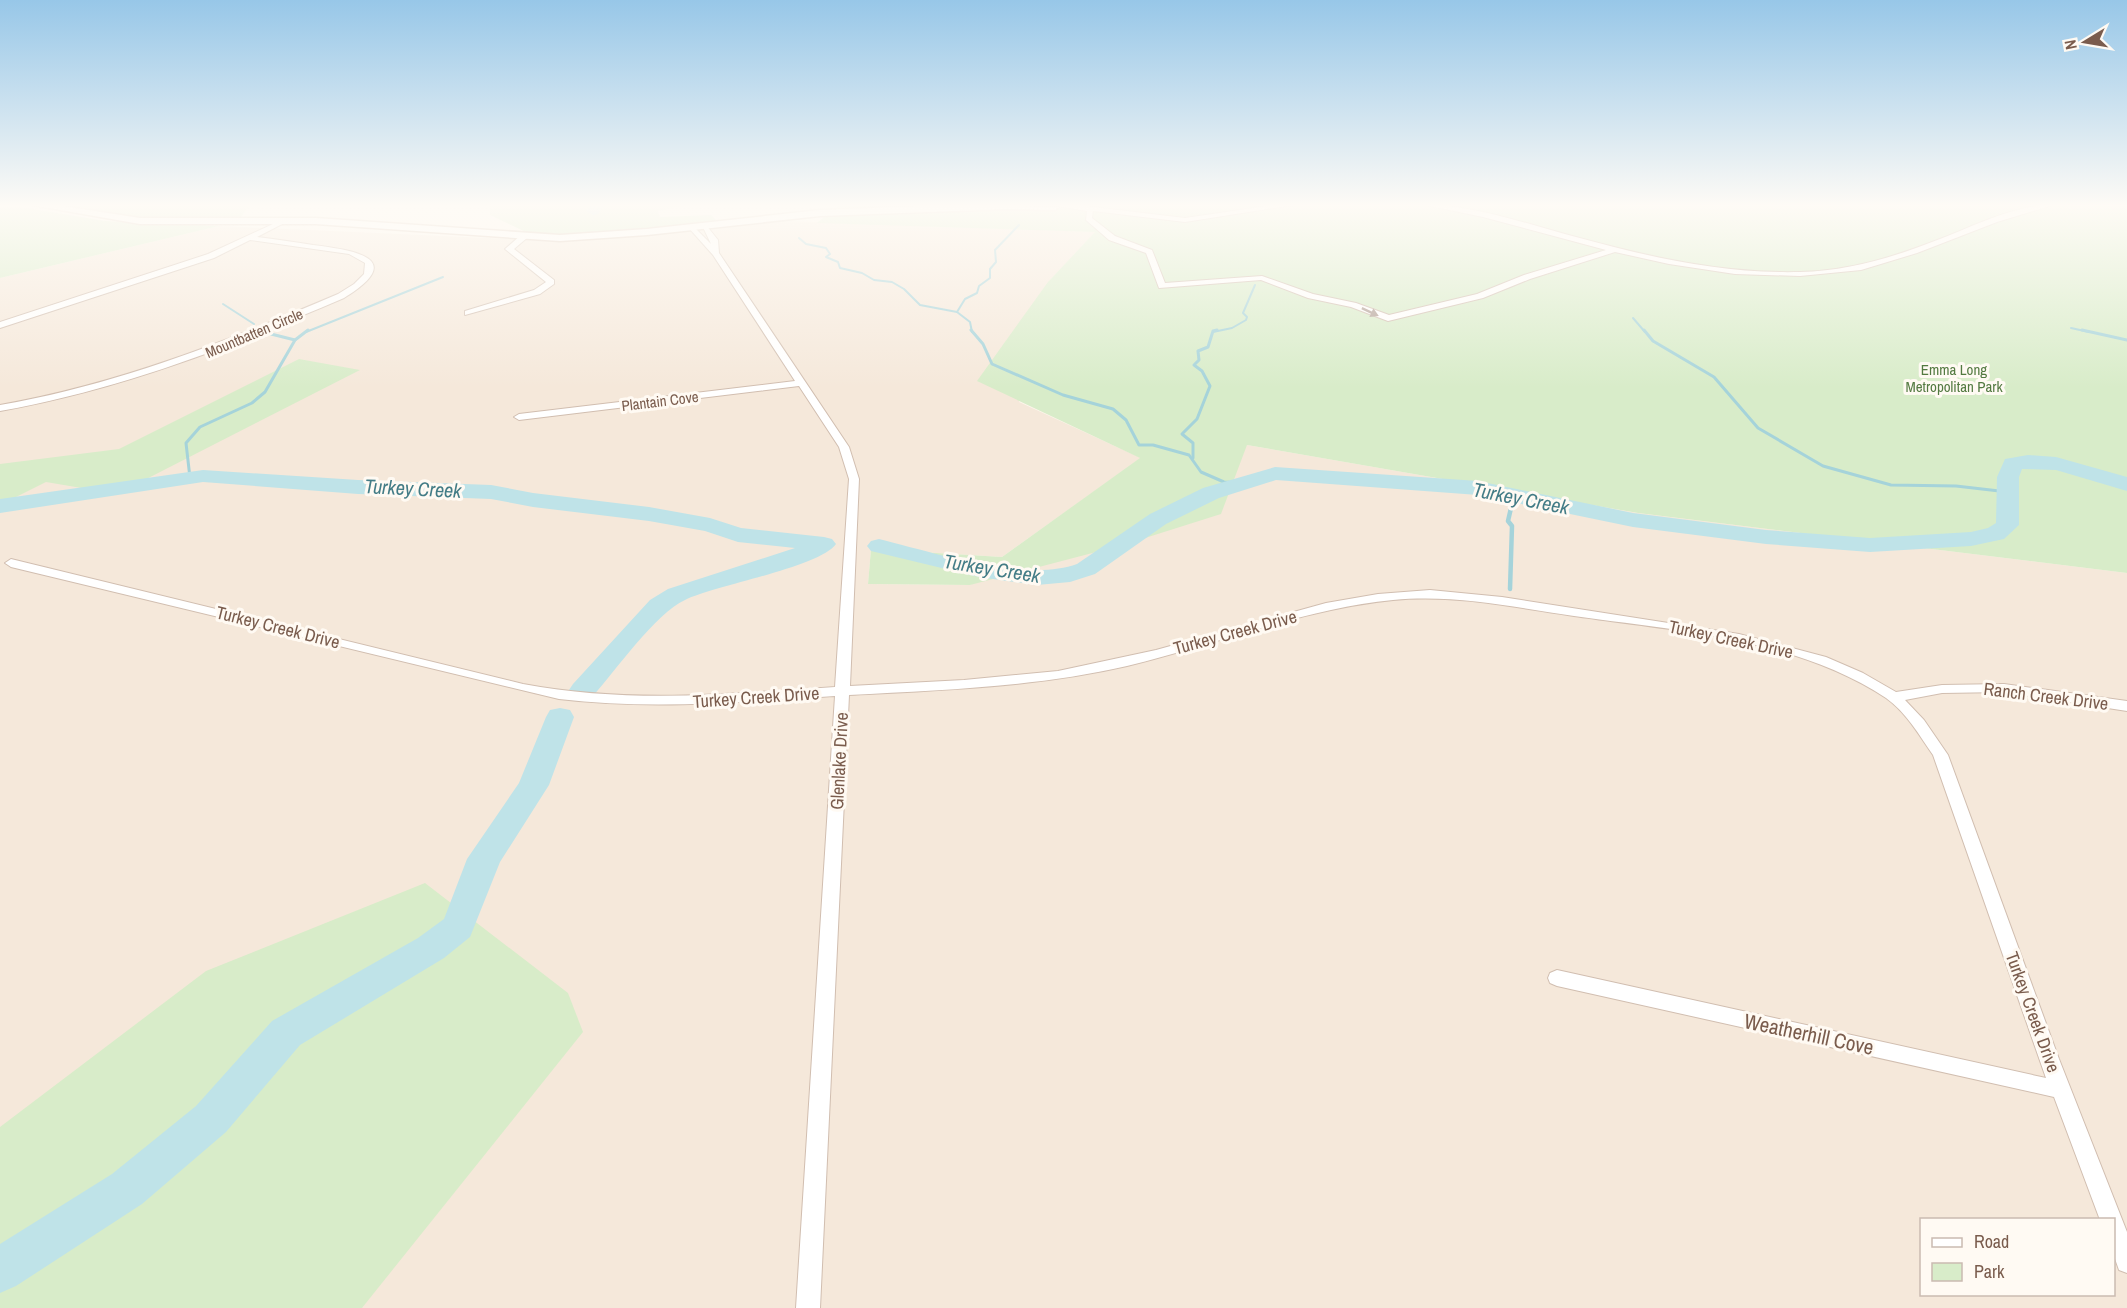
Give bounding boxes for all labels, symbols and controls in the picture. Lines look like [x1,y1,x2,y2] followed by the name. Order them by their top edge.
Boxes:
[2055,12,2115,72] north arrow
[2059,38,2082,52] text: N
[202,303,306,363] street label: Mountbatten Circle
[1361,306,1379,316] one-way arrow
[1905,359,2003,397] park label: Emma Long Metropolitan Park
[620,386,700,416] street label: Plantain Cove
[364,472,463,504] water label: Turkey Creek
[1471,475,1572,521] water label: Turkey Creek
[942,547,1043,589] water label: Turkey Creek
[214,600,342,654] street label: Turkey Creek Drive
[1171,604,1299,660] street label: Turkey Creek Drive
[1666,614,1796,664] street label: Turkey Creek Drive
[1982,676,2110,716] street label: Ranch Creek Drive
[692,680,820,714] street label: Turkey Creek Drive
[824,712,854,810] street label: Glenlake Drive
[2000,948,2066,1076] street label: Turkey Creek Drive
[1742,1006,1876,1062] street label: Weatherhill Cove
[1920,1218,2115,1296] legend
[1974,1229,2009,1254] text: Road
[1974,1259,2005,1284] text: Park

